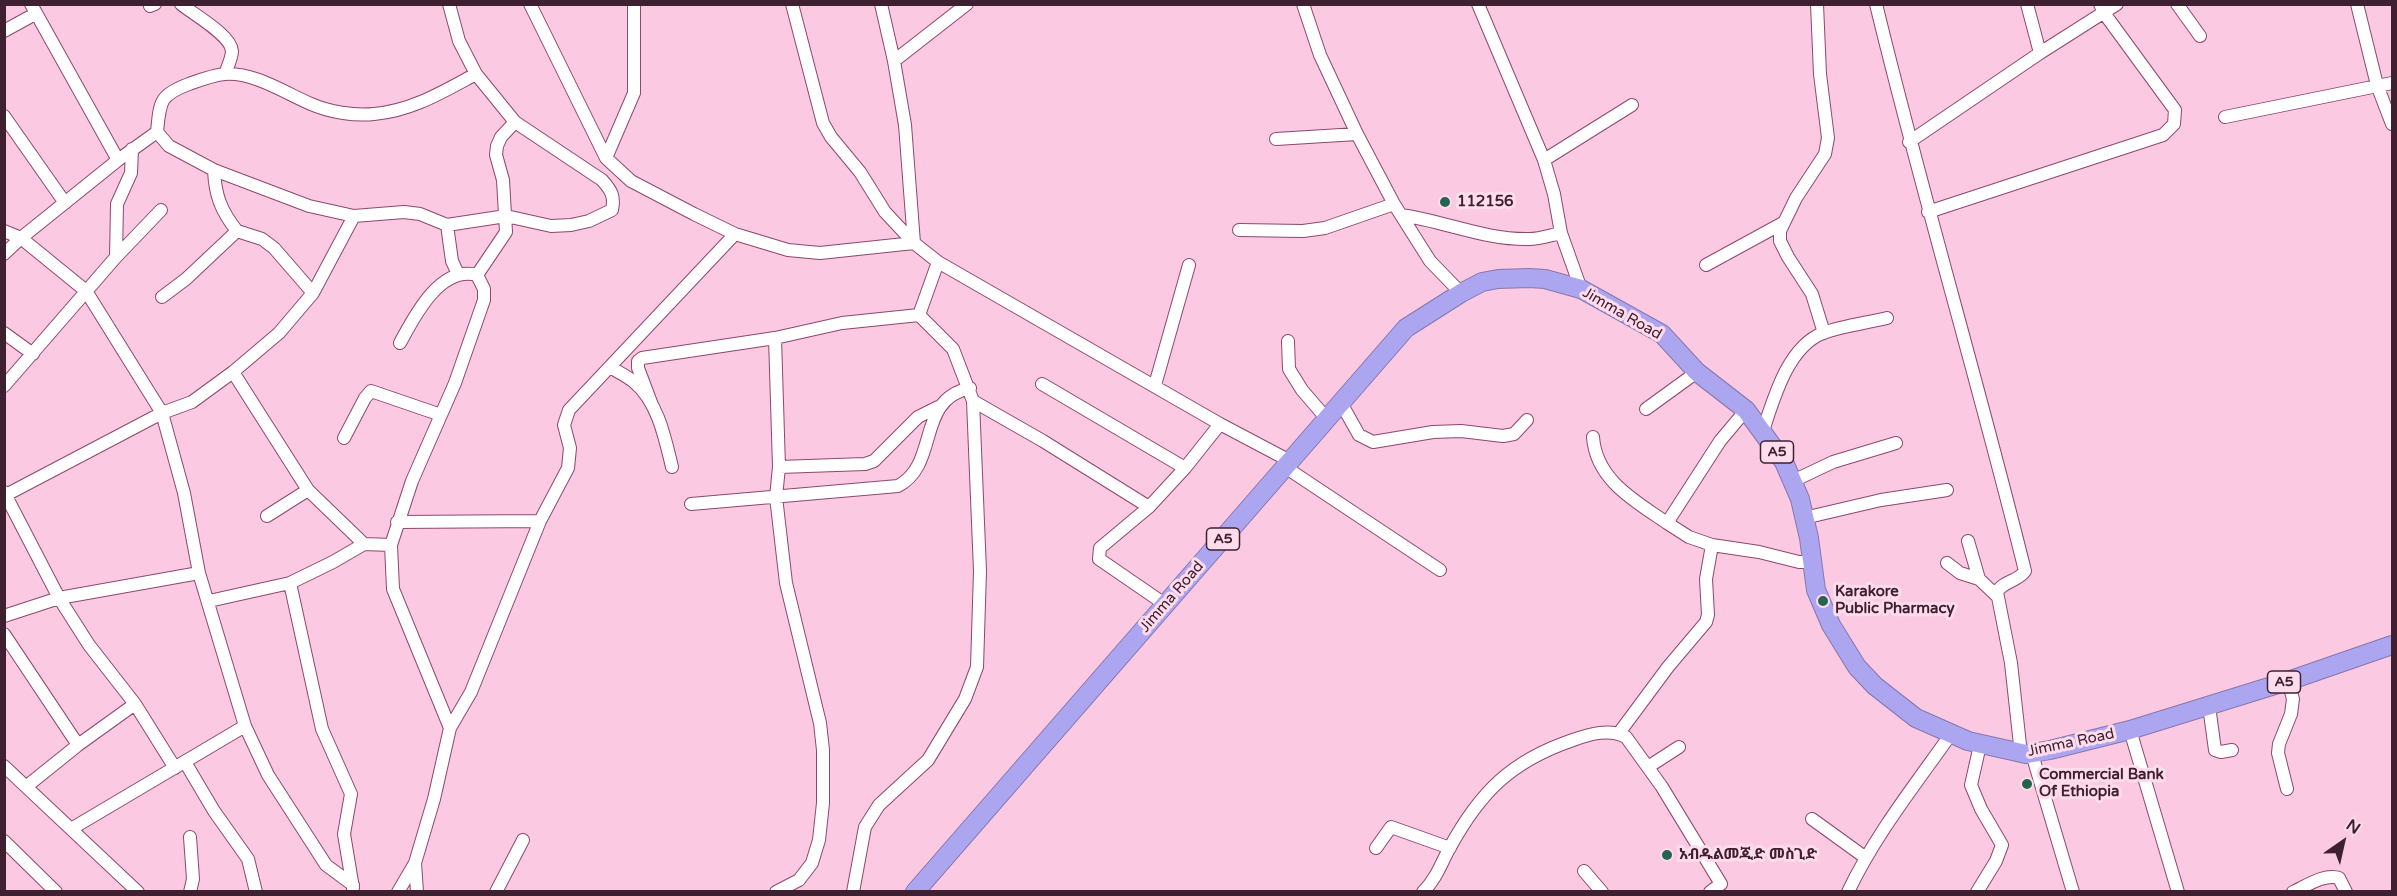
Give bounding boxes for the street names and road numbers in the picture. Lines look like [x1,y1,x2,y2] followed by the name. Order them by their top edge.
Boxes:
[1579,284,1665,344] street label: Jimma Road
[1760,441,1794,463] road number: A5
[1206,528,1240,550] road number: A5
[1136,558,1208,636] street label: Jimma Road
[2268,671,2300,693] road number: A5
[2026,725,2116,761] street label: Jimma Road

